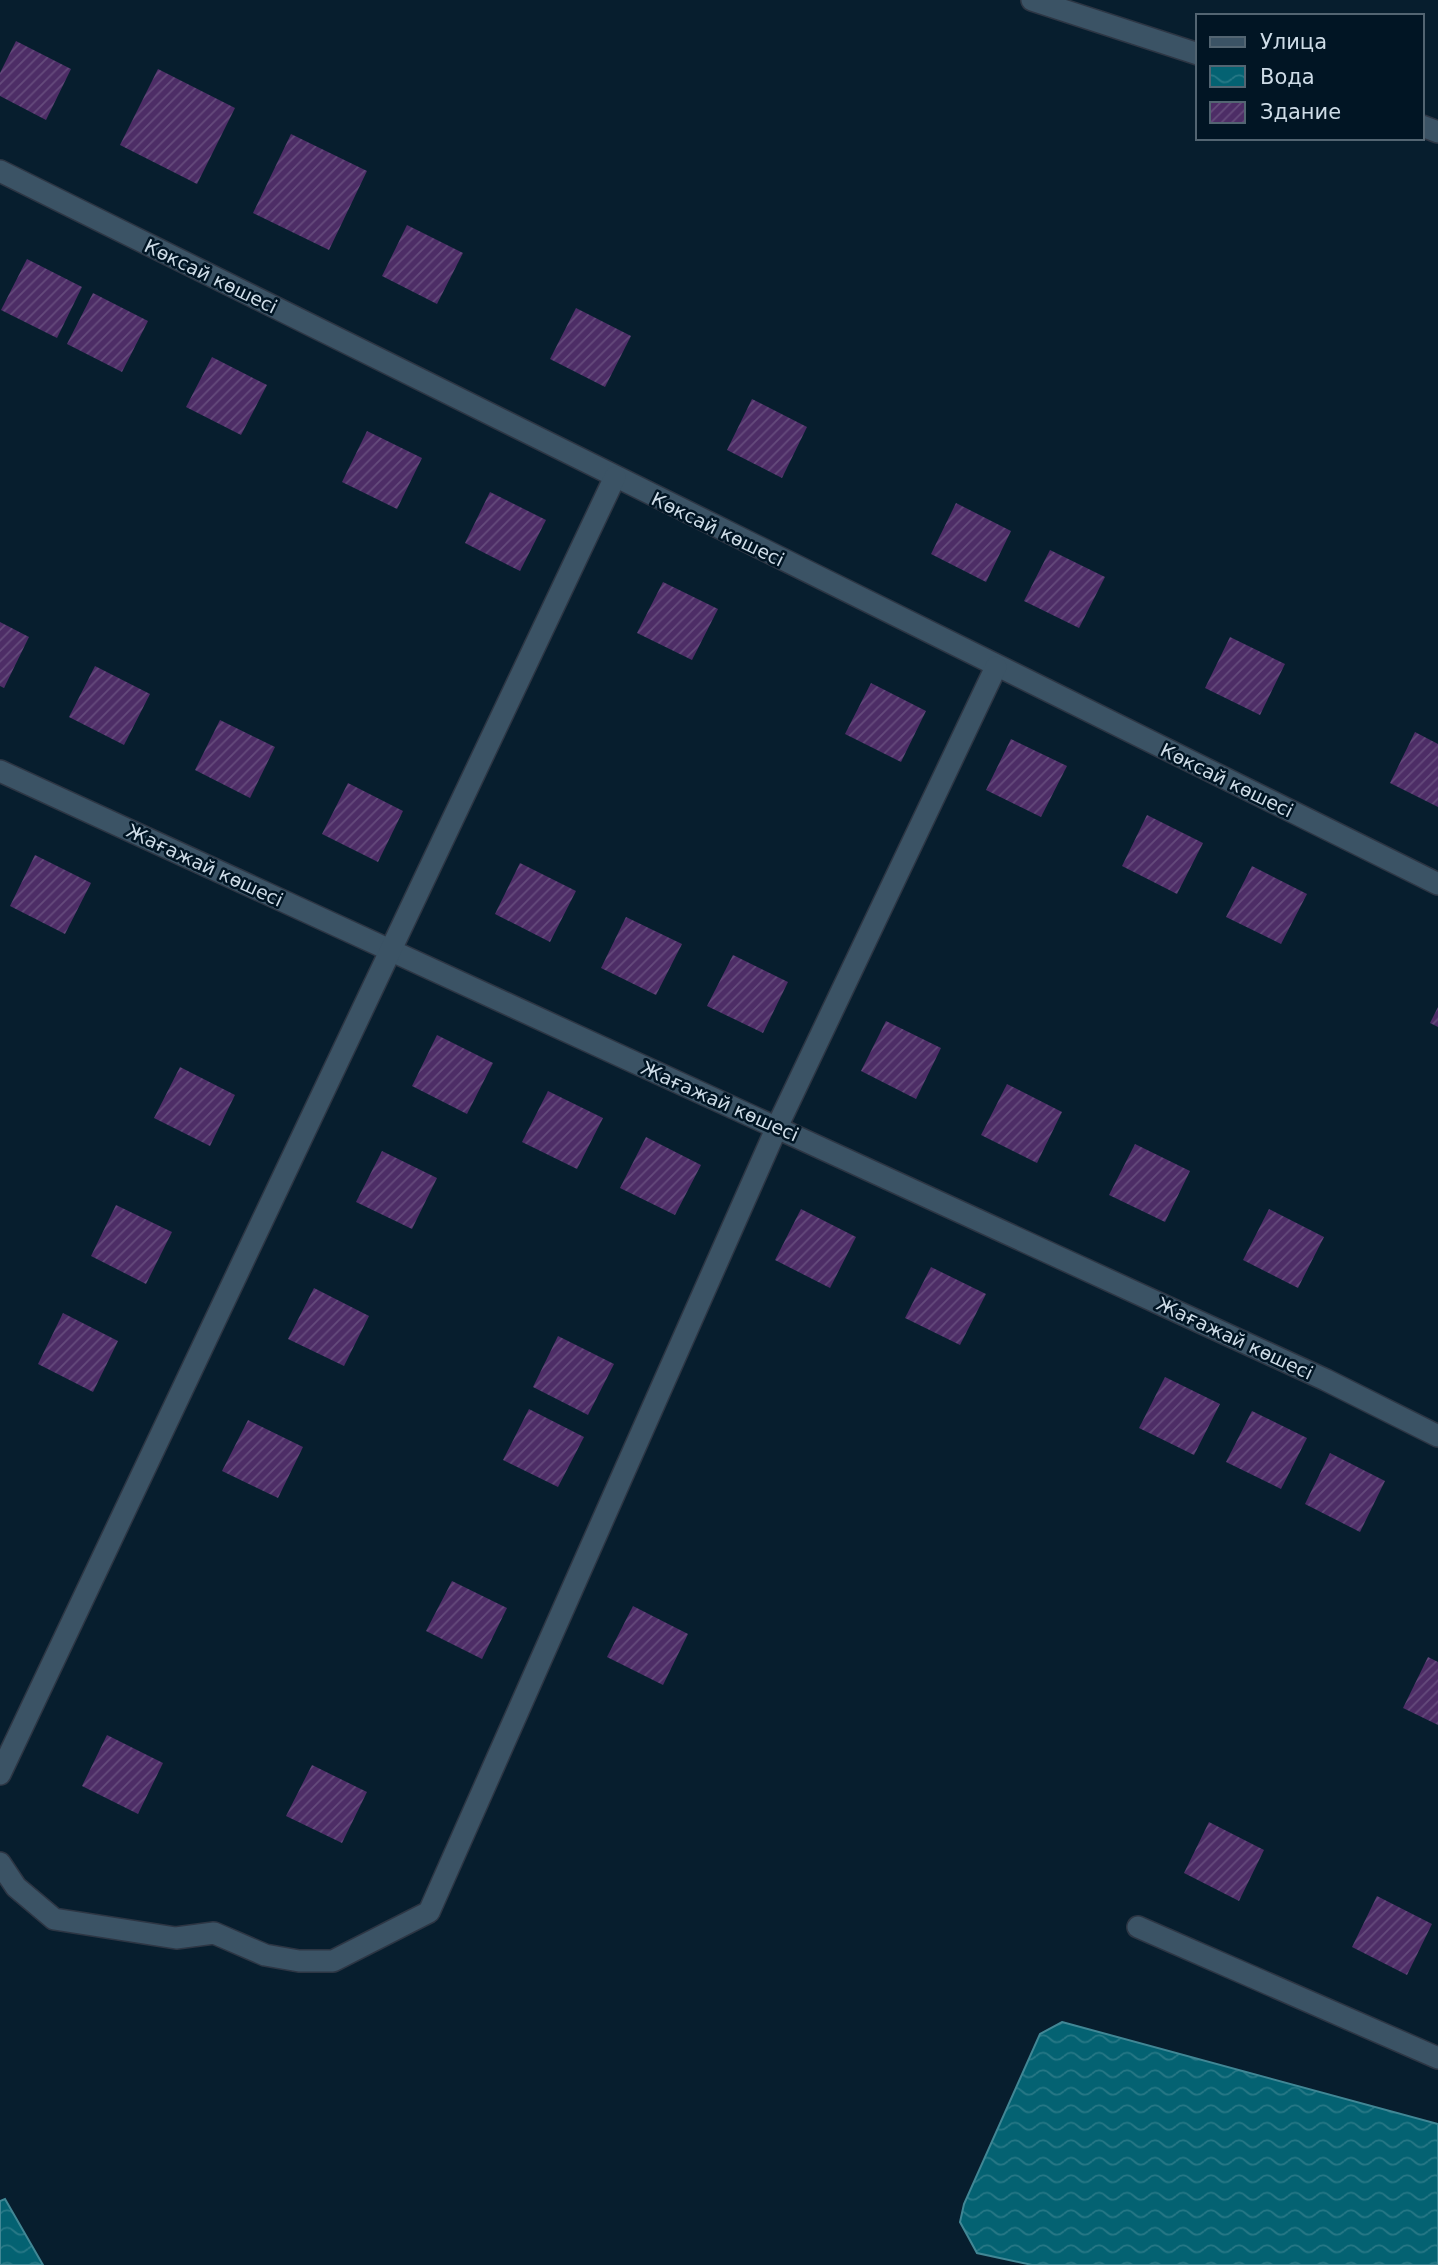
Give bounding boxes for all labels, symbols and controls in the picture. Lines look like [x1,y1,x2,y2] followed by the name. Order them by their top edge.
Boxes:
[1196,14,1424,140] legend
[1260,30,1327,54] text: Улица
[1260,65,1315,89] text: Вода
[1260,100,1341,124] text: Здание
[141,234,281,318] street label: Көксай көшесі
[648,487,788,571] street label: Көксай көшесі
[1157,738,1297,822] street label: Көксай көшесі
[123,819,287,911] street label: Жағажай көшесі
[638,1056,802,1146] street label: Жағажай көшесі
[1153,1292,1317,1384] street label: Жағажай көшесі

